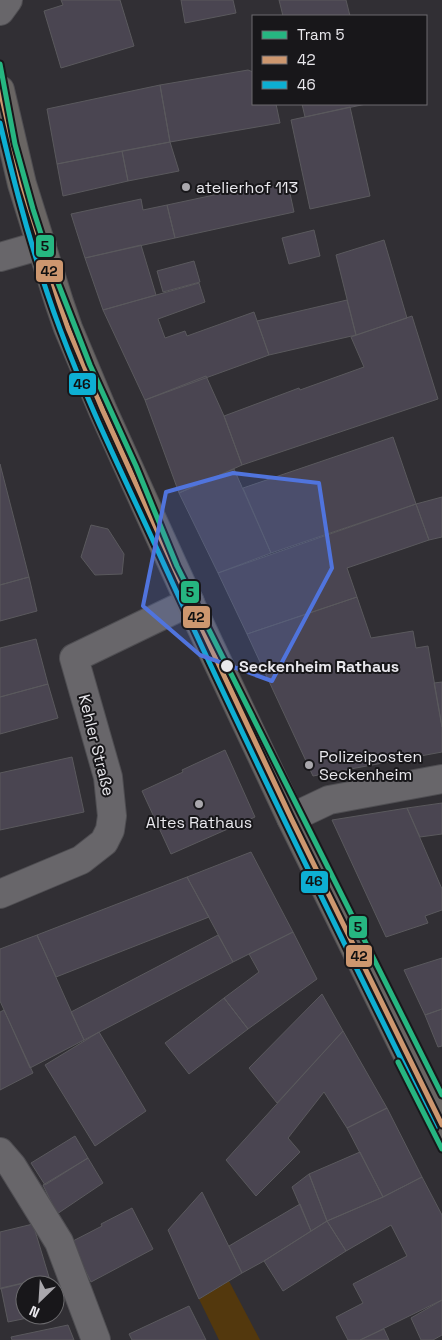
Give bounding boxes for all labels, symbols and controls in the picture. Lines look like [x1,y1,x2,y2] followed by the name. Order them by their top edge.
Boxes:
[252,15,427,105] legend
[297,25,344,44] text: Tram 5
[297,50,315,69] text: 42
[297,75,316,94] text: 46
[196,177,298,198] place label: atelierhof 113
[180,181,192,193] marker: atelierhof 113
[35,234,55,258] line badge: 5
[41,237,49,255] text: 5
[35,259,64,283] line badge: 42
[40,262,58,280] text: 42
[68,372,97,396] line badge: 46
[73,375,91,393] text: 46
[180,580,200,604] line badge: 5
[186,583,194,601] text: 5
[182,605,211,629] line badge: 42
[187,608,205,626] text: 42
[239,656,399,677] place label: Seckenheim Rathaus
[219,658,235,674] marker: Seckenheim Rathaus
[74,692,119,798] street label: Kehler Straße
[319,746,422,785] place label: Polizeiposten Seckenheim
[303,759,315,771] marker: Polizeiposten Seckenheim
[193,798,205,810] marker: Altes Rathaus
[146,812,252,833] place label: Altes Rathaus
[300,870,329,894] line badge: 46
[305,872,323,890] text: 46
[348,915,368,939] line badge: 5
[354,918,362,936] text: 5
[345,944,373,968] line badge: 42
[350,947,368,965] text: 42
[15,1275,65,1325] north arrow
[26,1302,43,1322] text: N

